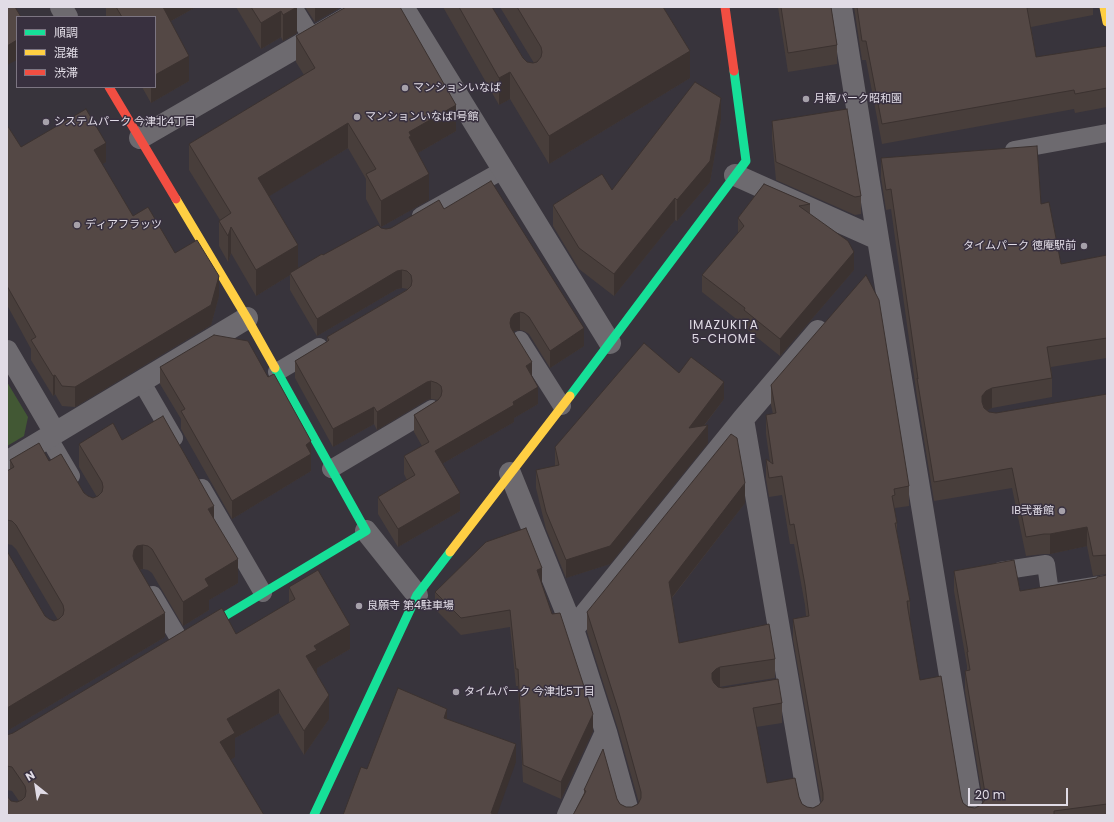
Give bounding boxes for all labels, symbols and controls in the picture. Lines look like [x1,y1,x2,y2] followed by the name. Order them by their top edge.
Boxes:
[16,16,156,88] legend
[54,24,78,41] text: 順調
[54,44,78,61] text: 混雑
[54,64,78,81] text: 渋滞
[413,81,501,95] place label: マンションいなば
[400,83,410,93] marker: マンションいなば
[814,92,902,106] place label: 月極パーク昭和園
[801,94,811,104] marker: 月極パーク昭和園
[365,110,479,124] place label: マンションいなば1号館
[352,112,362,122] marker: マンションいなば1号館
[54,115,196,129] place label: システムパーク 今津北4丁目
[41,117,51,127] marker: システムパーク 今津北4丁目
[85,218,162,232] place label: ディアフラッツ
[72,220,82,230] marker: ディアフラッツ
[963,239,1076,253] place label: タイムパーク 徳庵駅前
[1079,241,1089,251] marker: タイムパーク 徳庵駅前
[689,319,759,347] district label: IMAZUKITA 5-CHOME
[1012,504,1054,518] place label: IB弐番館
[1057,506,1067,516] marker: IB弐番館
[367,599,454,613] place label: 良願寺 第4駐車場
[354,601,364,611] marker: 良願寺 第4駐車場
[464,685,595,699] place label: タイムパーク 今津北5丁目
[451,687,461,697] marker: タイムパーク 今津北5丁目
[16,766,56,806] north arrow
[22,767,38,785] text: N
[970,780,1070,806] scale bar
[975,786,1005,803] text: 20 m

